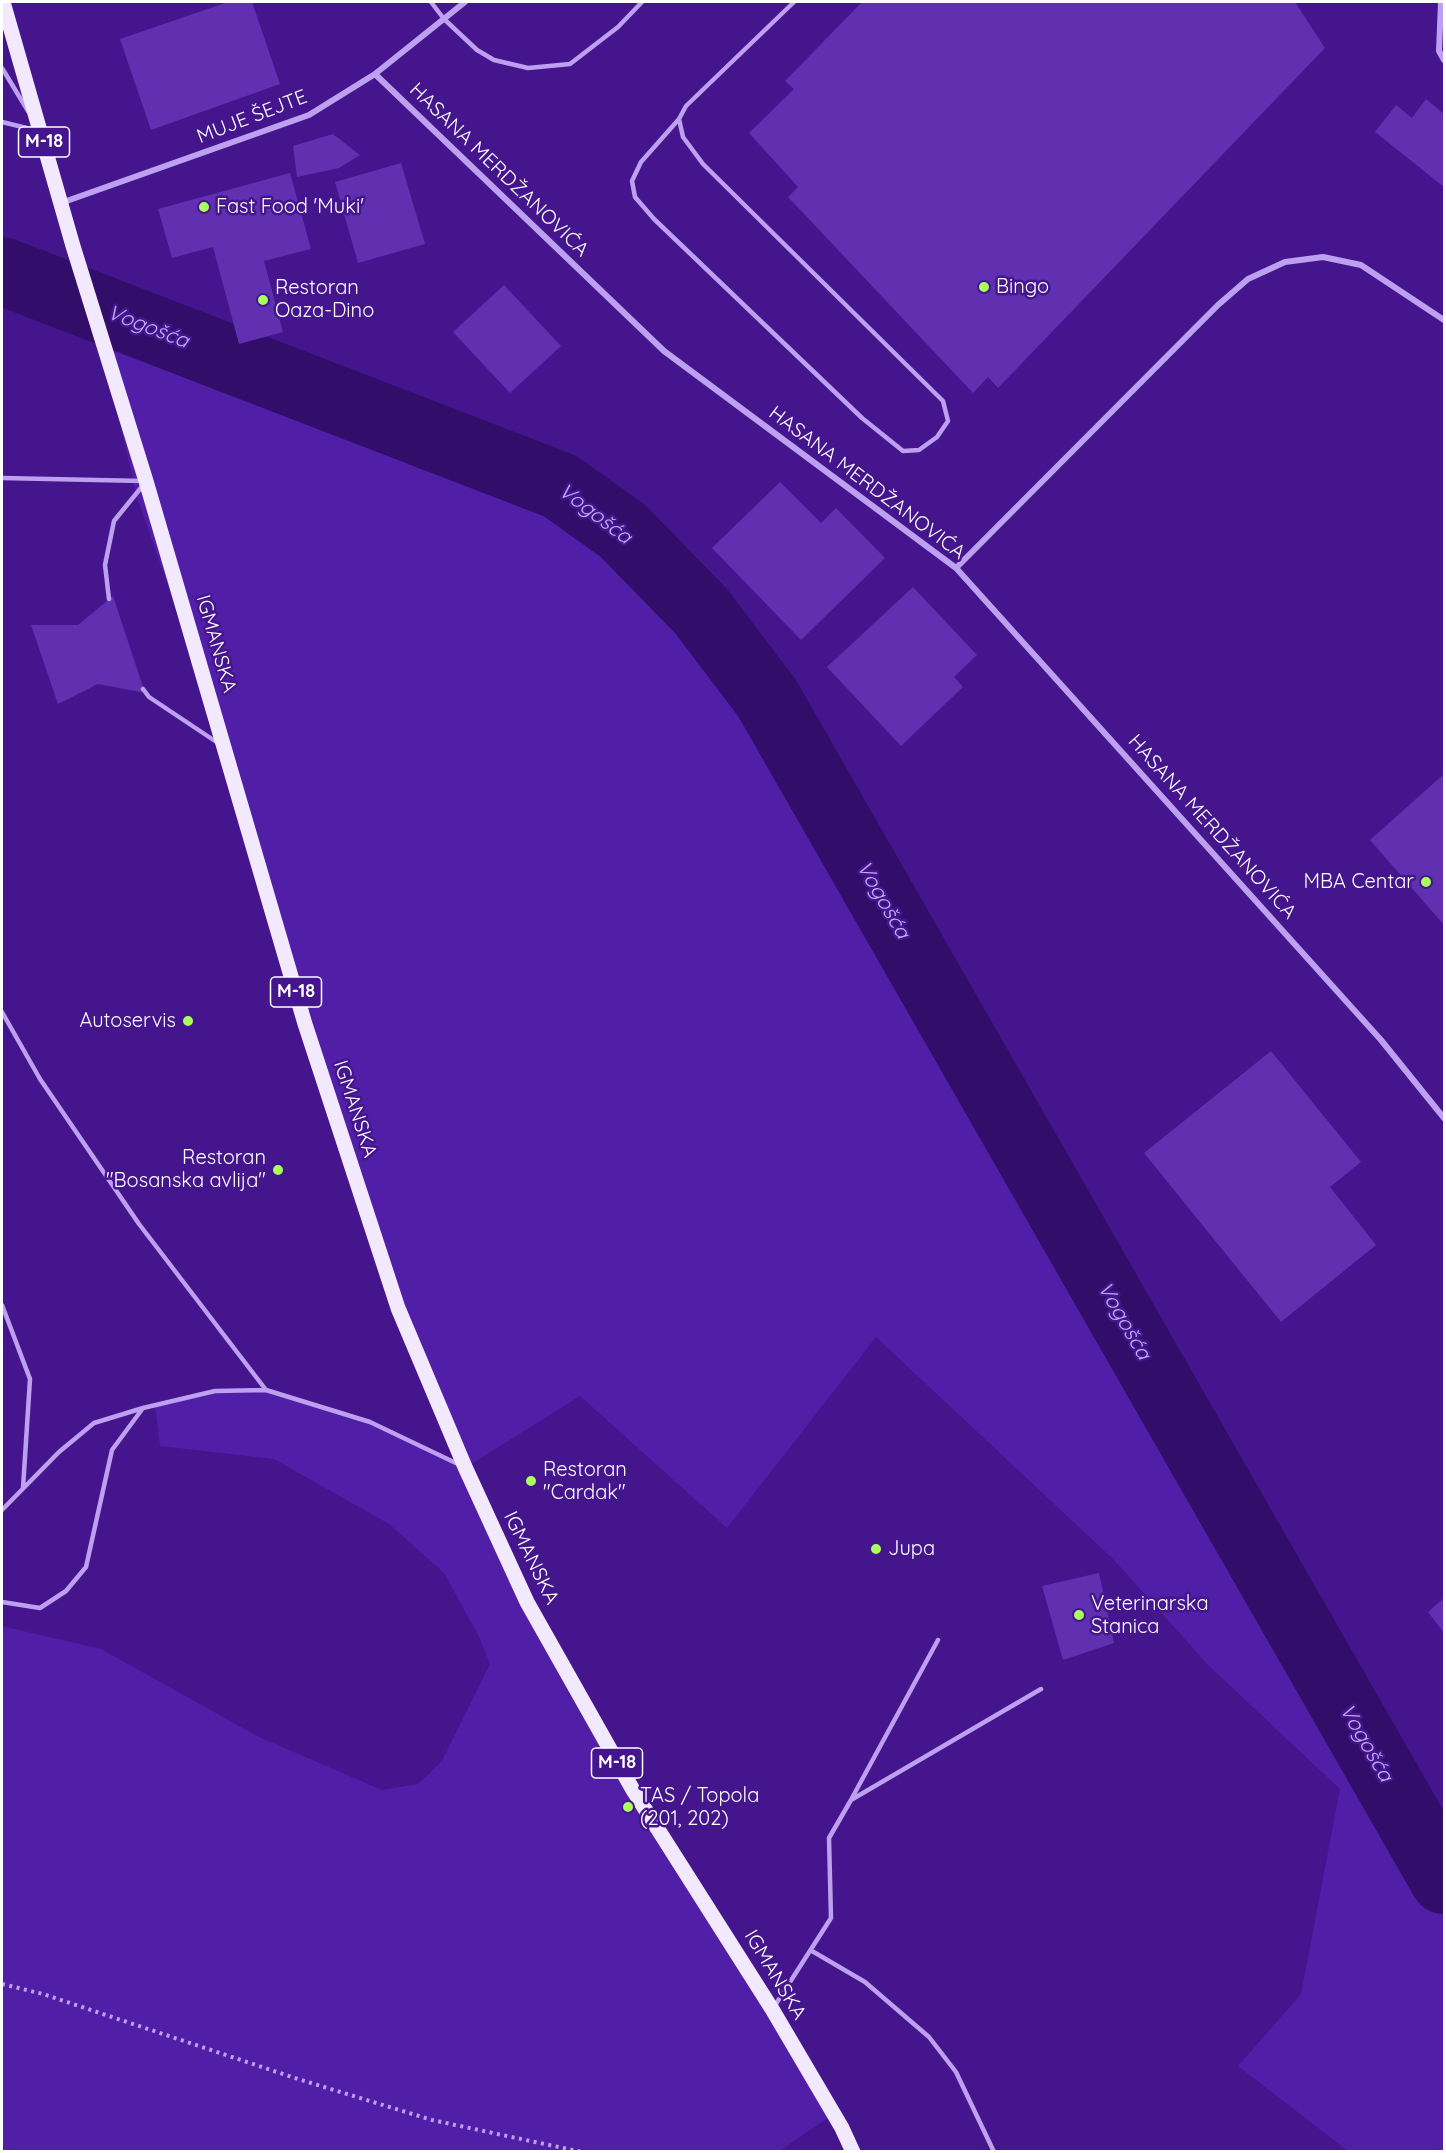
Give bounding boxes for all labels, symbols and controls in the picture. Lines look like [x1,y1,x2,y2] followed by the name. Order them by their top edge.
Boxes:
[404,78,594,262] street label: HASANA MERDŽANOVIĆA
[193,85,311,149] street label: MUJE ŠEJTE
[18,127,70,157] road number: M-18
[216,195,364,219] place label: Fast Food 'Muki'
[197,200,211,214] marker: Fast Food 'Muki'
[996,275,1049,299] place label: Bingo
[275,276,374,323] place label: Restoran Oaza-Dino
[977,280,991,294] marker: Bingo
[256,293,270,307] marker: Restoran Oaza-Dino
[104,300,192,354] water label: Vogošća
[764,401,970,565] street label: HASANA MERDŽANOVIĆA
[553,478,637,550] water label: Vogošća
[191,592,241,696] street label: IGMANSKA
[1123,730,1301,924] street label: HASANA MERDŽANOVIĆA
[851,857,915,943] water label: Vogošća
[1304,870,1414,894] place label: MBA Centar
[1419,875,1433,889] marker: MBA Centar
[270,977,322,1007] road number: M-18
[80,1009,176,1033] place label: Autoservis
[181,1014,195,1028] marker: Autoservis
[328,1057,382,1161] street label: IGMANSKA
[106,1146,266,1193] place label: Restoran "Bosanska avlija"
[271,1163,285,1177] marker: Restoran "Bosanska avlija"
[1092,1278,1156,1364] water label: Vogošća
[543,1458,627,1505] place label: Restoran "Cardak"
[524,1474,538,1488] marker: Restoran "Cardak"
[498,1508,564,1608] street label: IGMANSKA
[888,1537,935,1561] place label: Jupa
[869,1542,883,1556] marker: Jupa
[1091,1592,1209,1639] place label: Veterinarska Stanica
[1072,1608,1086,1622] marker: Veterinarska Stanica
[1334,1700,1398,1786] water label: Vogošća
[592,1748,642,1778] road number: M-18
[640,1784,759,1831] place label: TAS / Topola (201, 202)
[621,1800,635,1814] marker: TAS / Topola (201, 202)
[739,1926,811,2024] street label: IGMANSKA

